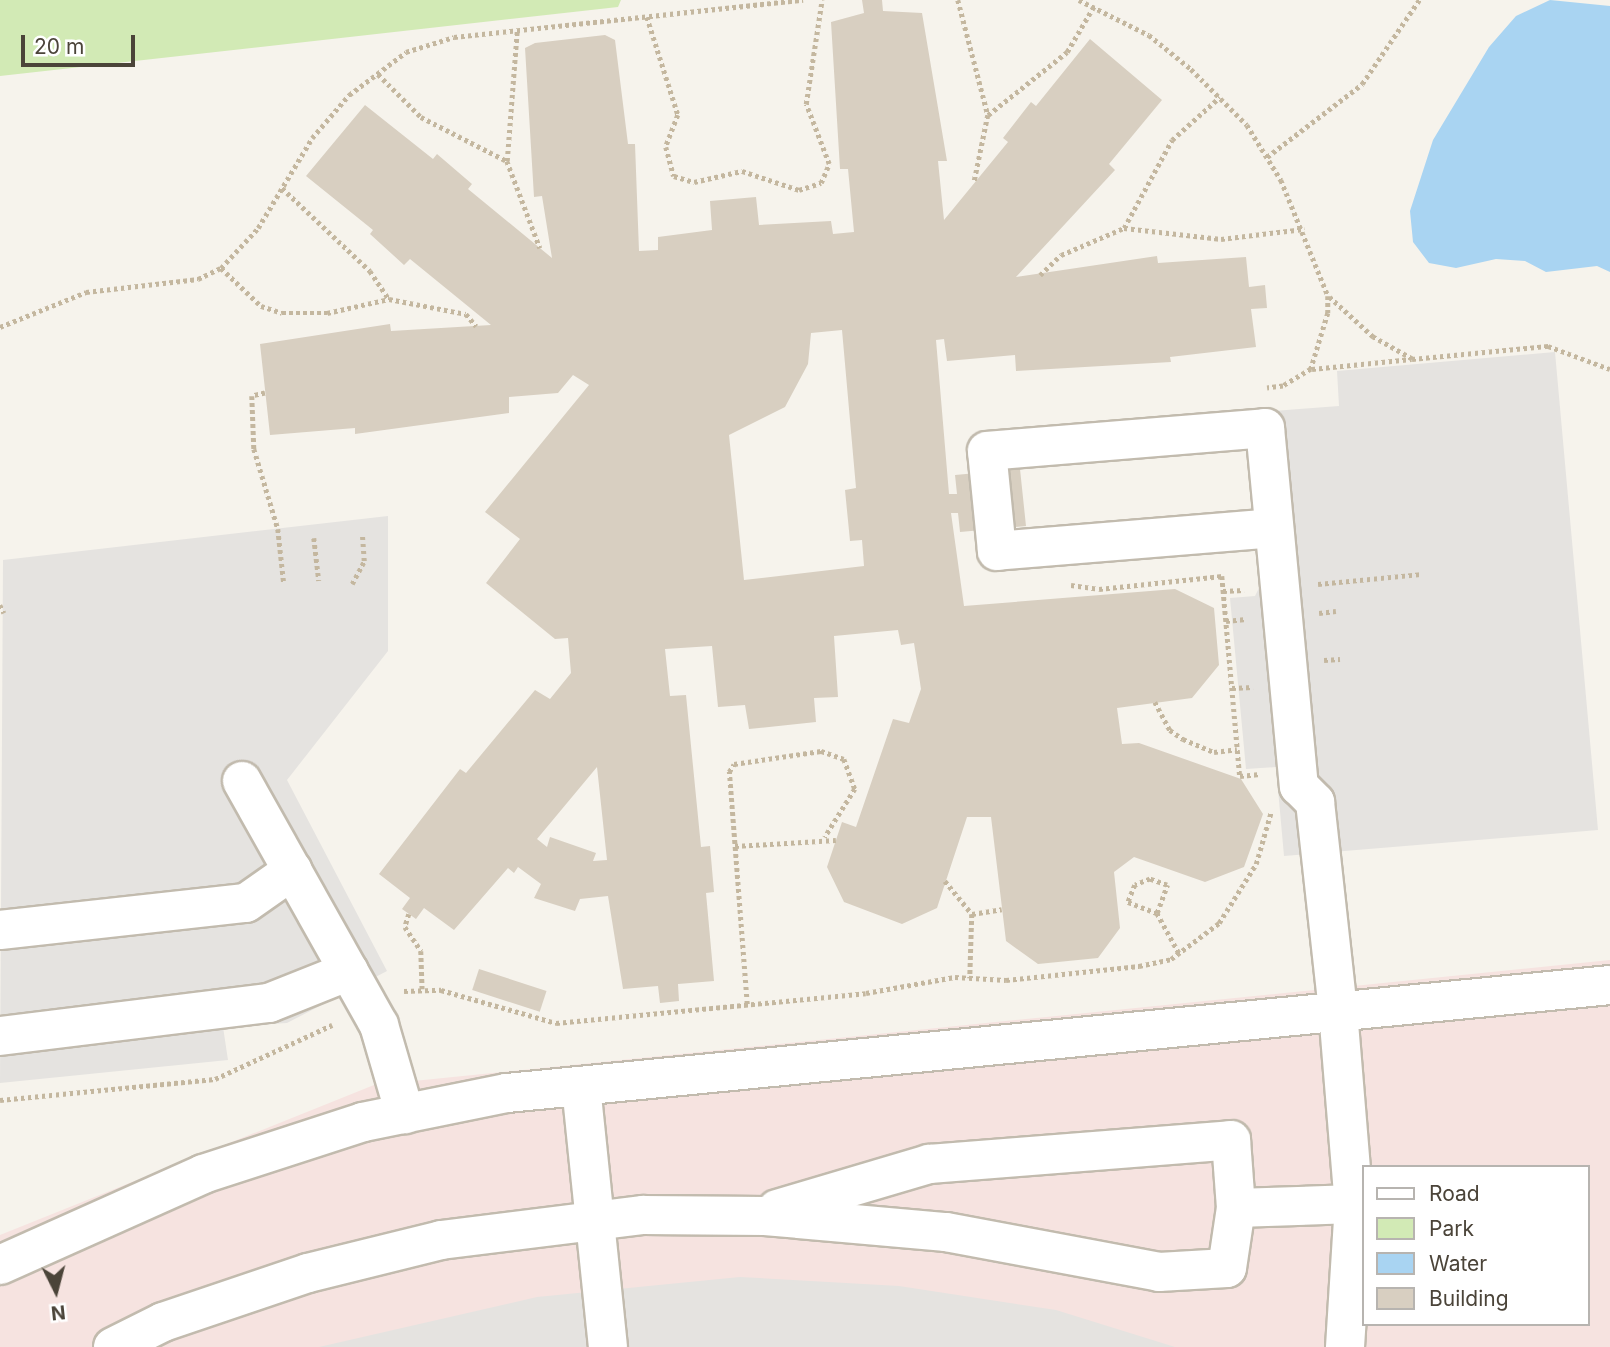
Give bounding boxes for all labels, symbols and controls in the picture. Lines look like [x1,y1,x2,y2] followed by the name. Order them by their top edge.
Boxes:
[24,21,138,65] scale bar
[34,34,84,59] text: 20 m
[1362,1165,1589,1326] legend
[1429,1181,1480,1206] text: Road
[1429,1216,1474,1241] text: Park
[1429,1251,1487,1276] text: Water
[21,1256,91,1326] north arrow
[1429,1286,1509,1311] text: Building
[50,1300,67,1325] text: N

